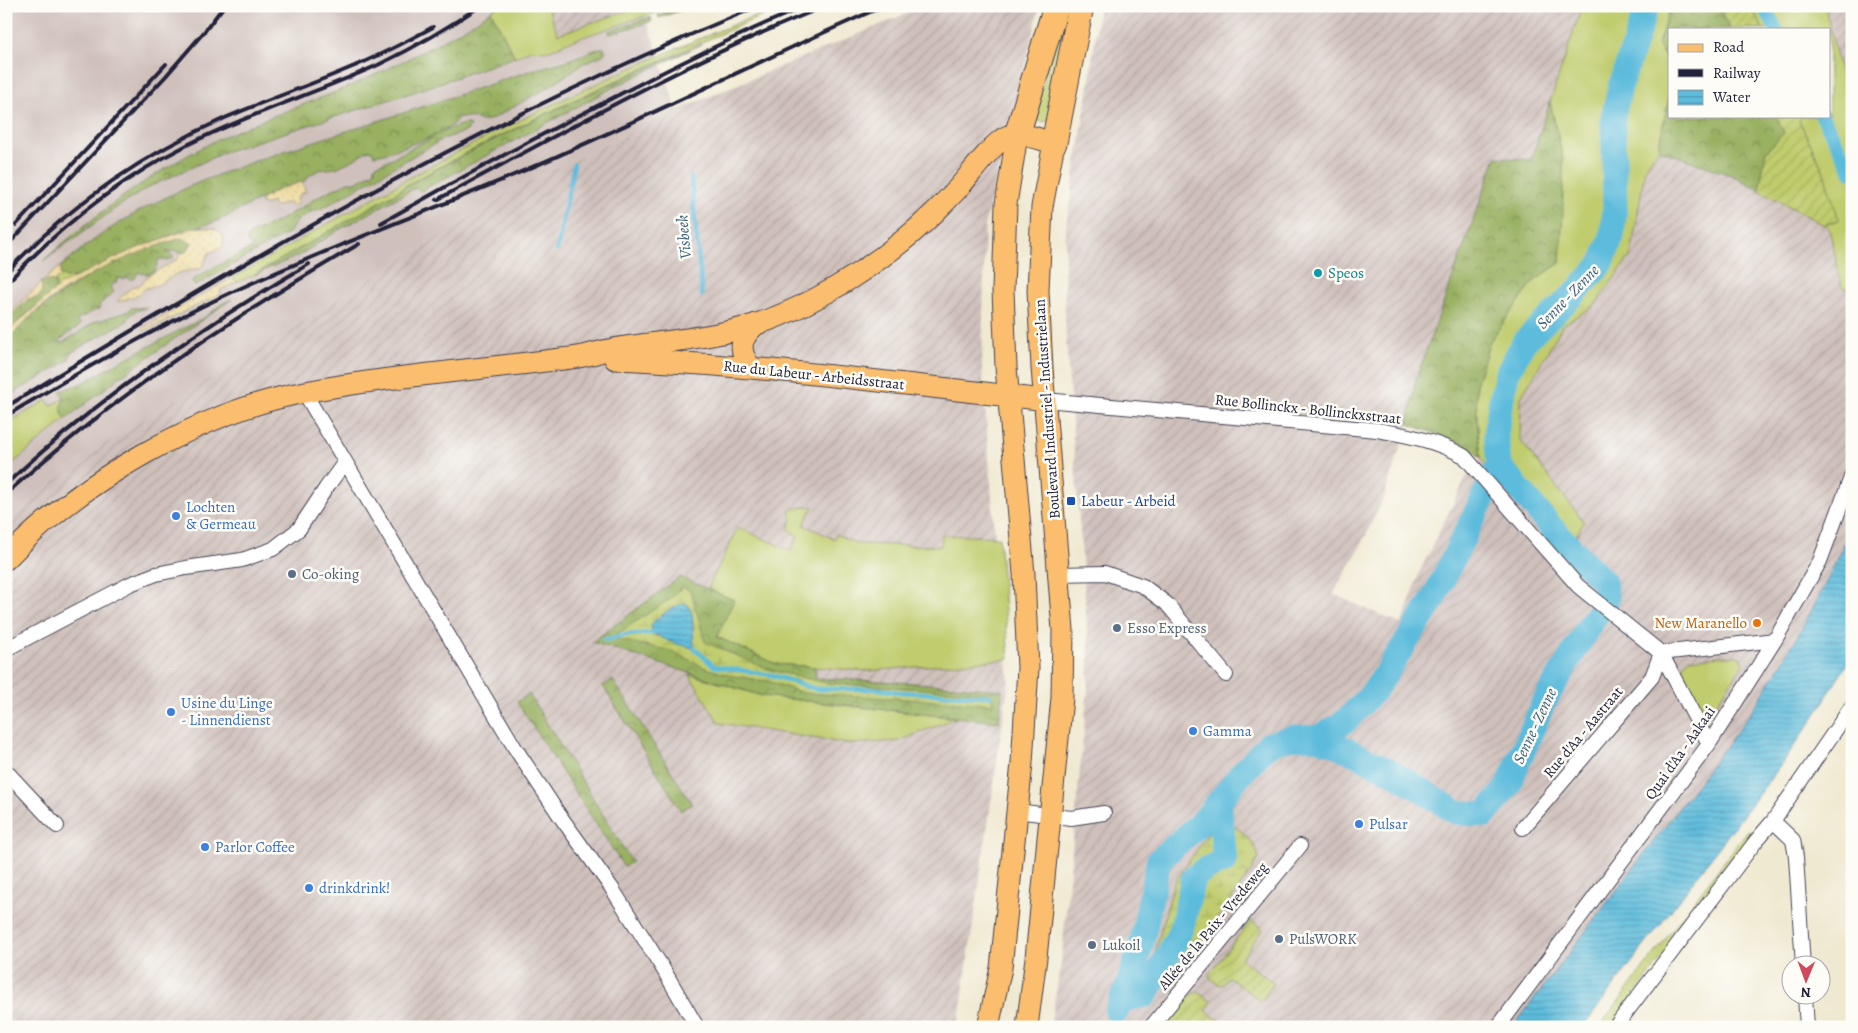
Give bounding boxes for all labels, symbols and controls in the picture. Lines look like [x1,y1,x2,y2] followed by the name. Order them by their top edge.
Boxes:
[1668,28,1830,118] legend
[1713,37,1745,57] text: Road
[1713,63,1761,83] text: Railway
[1712,87,1750,107] text: Water
[671,214,697,260] water label: Visbeek
[1532,260,1604,334] water label: Senne - Zenne
[1328,263,1364,283] place label: Speos
[1312,267,1324,279] marker: Speos
[1029,299,1065,519] street label: Boulevard Industriel - Industrielaan
[723,356,906,394] street label: Rue du Labeur - Arbeidsstraat
[1214,389,1402,429] street label: Rue Bollinckx - Bollinckxstraat
[1081,491,1177,511] place label: Labeur - Arbeid
[1065,495,1077,507] marker: Labeur - Arbeid
[186,497,257,534] place label: Lochten & Germeau
[170,510,182,522] marker: Lochten & Germeau
[302,564,360,584] place label: Co-oking
[286,568,298,580] marker: Co-oking
[1654,613,1747,633] place label: New Maranello
[1751,617,1763,629] marker: New Maranello
[1127,618,1207,638] place label: Esso Express
[1111,622,1123,634] marker: Esso Express
[1539,682,1627,782] street label: Rue d'Aa - Aastraat
[1508,684,1562,767] water label: Senne - Zenne
[181,693,273,730] place label: Usine du Linge - Linnendienst
[1640,702,1720,804] street label: Quai d'Aa - Aakaai
[165,706,177,718] marker: Usine du Linge - Linnendienst
[1203,721,1252,741] place label: Gamma
[1187,725,1199,737] marker: Gamma
[1369,814,1408,834] place label: Pulsar
[1353,818,1365,830] marker: Pulsar
[215,837,295,857] place label: Parlor Coffee
[199,841,211,853] marker: Parlor Coffee
[1153,858,1273,995] street label: Allée de la Paix - Vredeweg
[319,878,390,898] place label: drinkdrink!
[303,882,315,894] marker: drinkdrink!
[1289,929,1357,949] place label: PulsWORK
[1273,933,1285,945] marker: PulsWORK
[1102,935,1141,955] place label: Lukoil
[1086,939,1098,951] marker: Lukoil
[1780,956,1830,1006] north arrow
[1801,983,1811,1002] text: N

